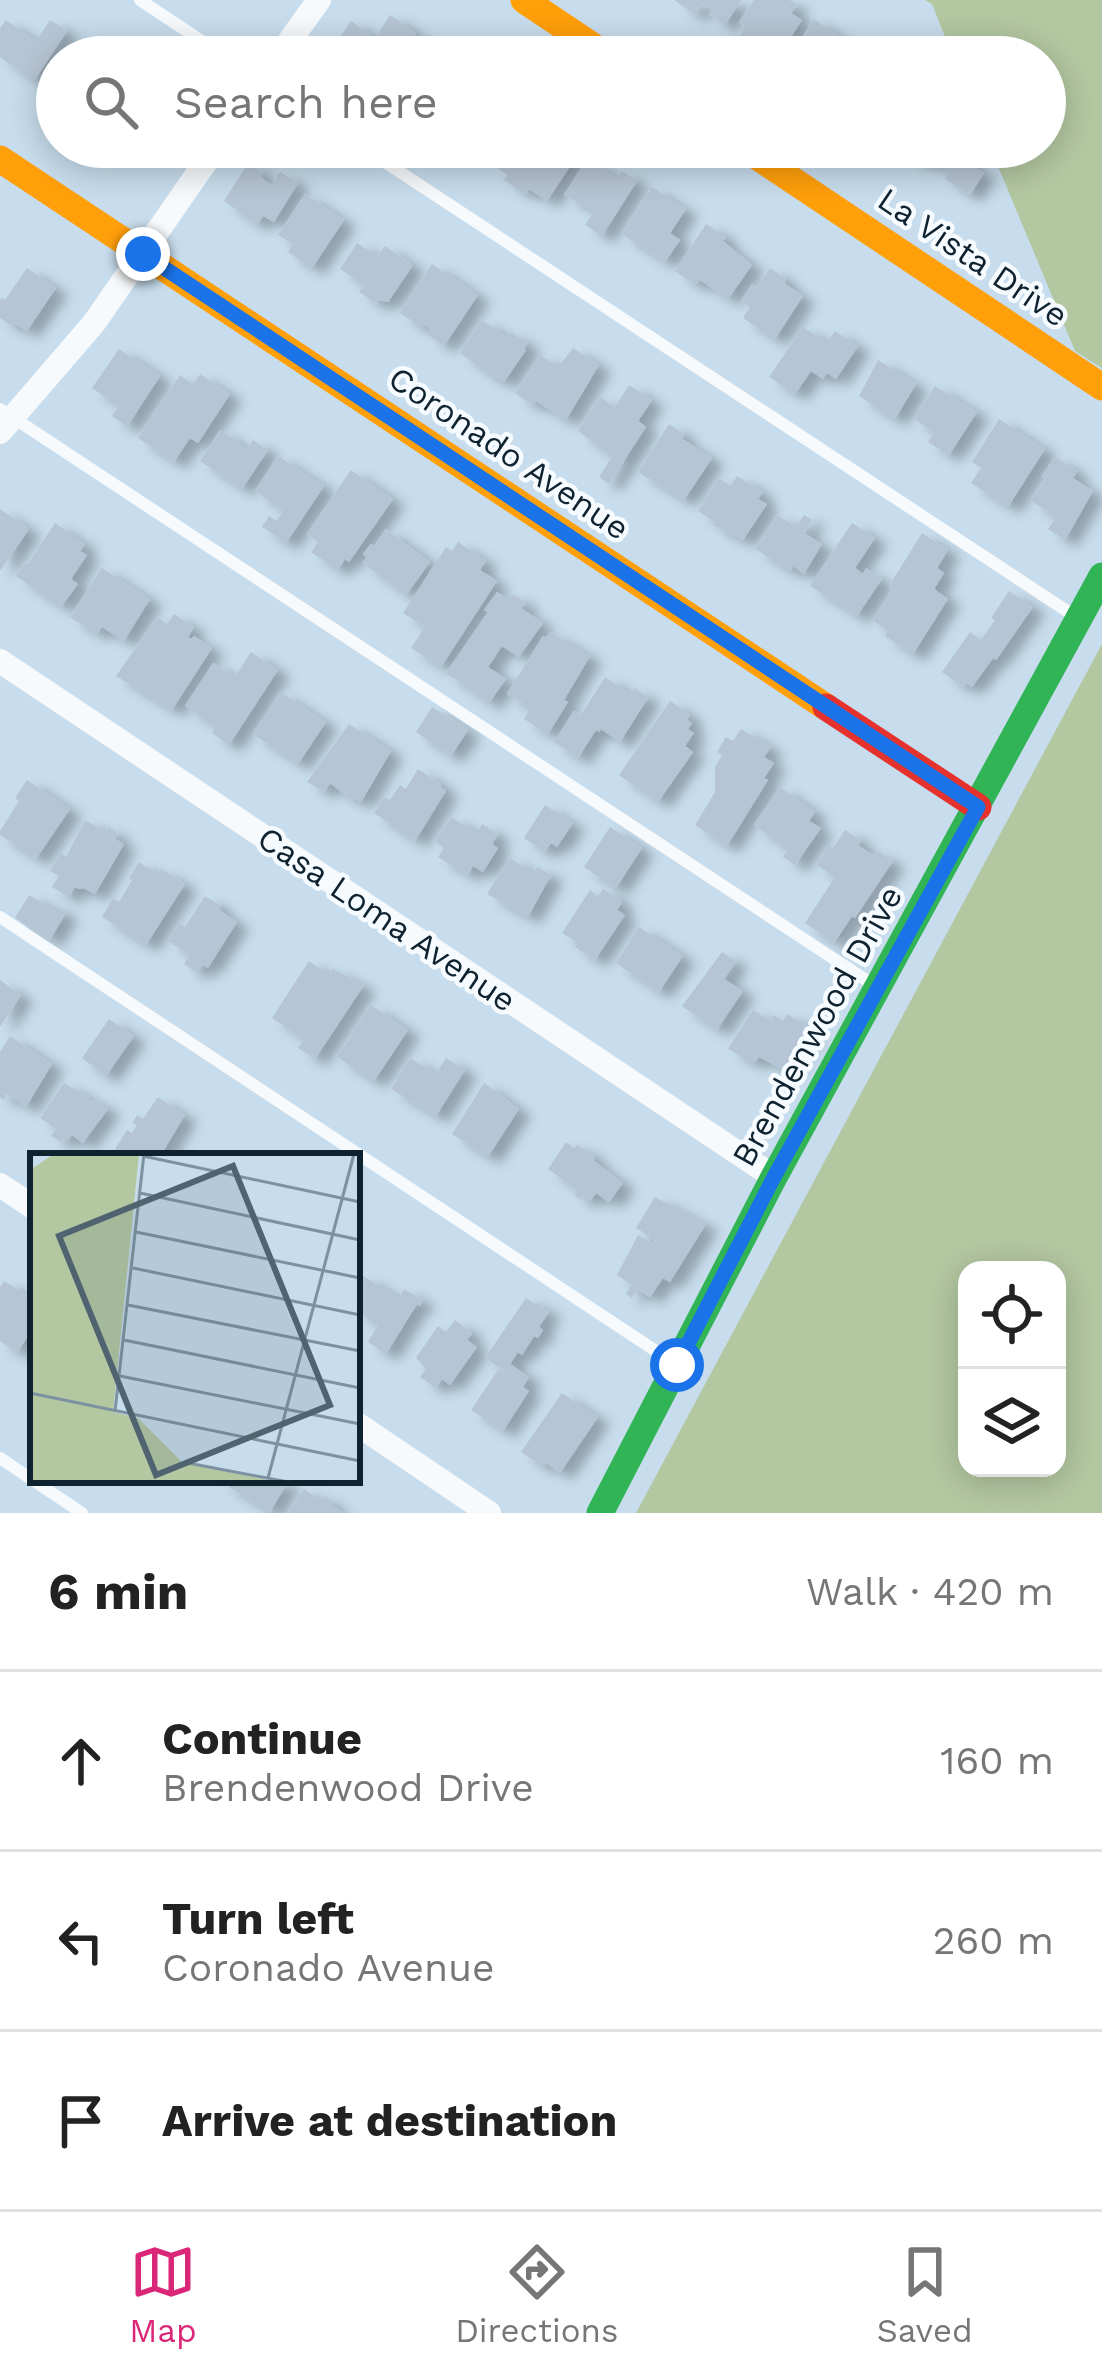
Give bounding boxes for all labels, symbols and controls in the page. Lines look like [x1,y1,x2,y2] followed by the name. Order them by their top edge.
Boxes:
[36,36,1066,168] search box
[78,69,144,135] icon: search
[174,76,438,129] text: Search here
[871,179,1075,335] street label: La Vista Drive
[116,227,170,281] route end
[381,358,637,548] street label: Coronado Avenue
[251,818,523,1020] street label: Casa Loma Avenue
[724,879,910,1173] street label: Brendenwood Drive
[30,1153,360,1483] inset map
[958,1261,1066,1477] map controls
[958,1261,1066,1369] button: locate
[650,1338,704,1392] route start
[958,1369,1066,1477] button: layers
[48,1562,188,1621] text: 6 min
[806,1569,1054,1614] text: Walk · 420 m
[162,1712,362,1765] text: Continue
[48,1728,114,1794] icon: ahead
[940,1738,1054,1783] text: 160 m
[162,1765,534,1810] text: Brendenwood Drive
[162,1892,354,1945] text: Turn left
[48,1908,114,1974] icon: left
[933,1918,1054,1963] text: 260 m
[162,1945,495,1990] text: Coronado Avenue
[48,2088,114,2154] icon: arrive
[162,2094,617,2147] text: Arrive at destination
[129,2239,197,2350] tab: Map
[455,2239,618,2350] tab: Directions
[877,2239,973,2350] tab: Saved

